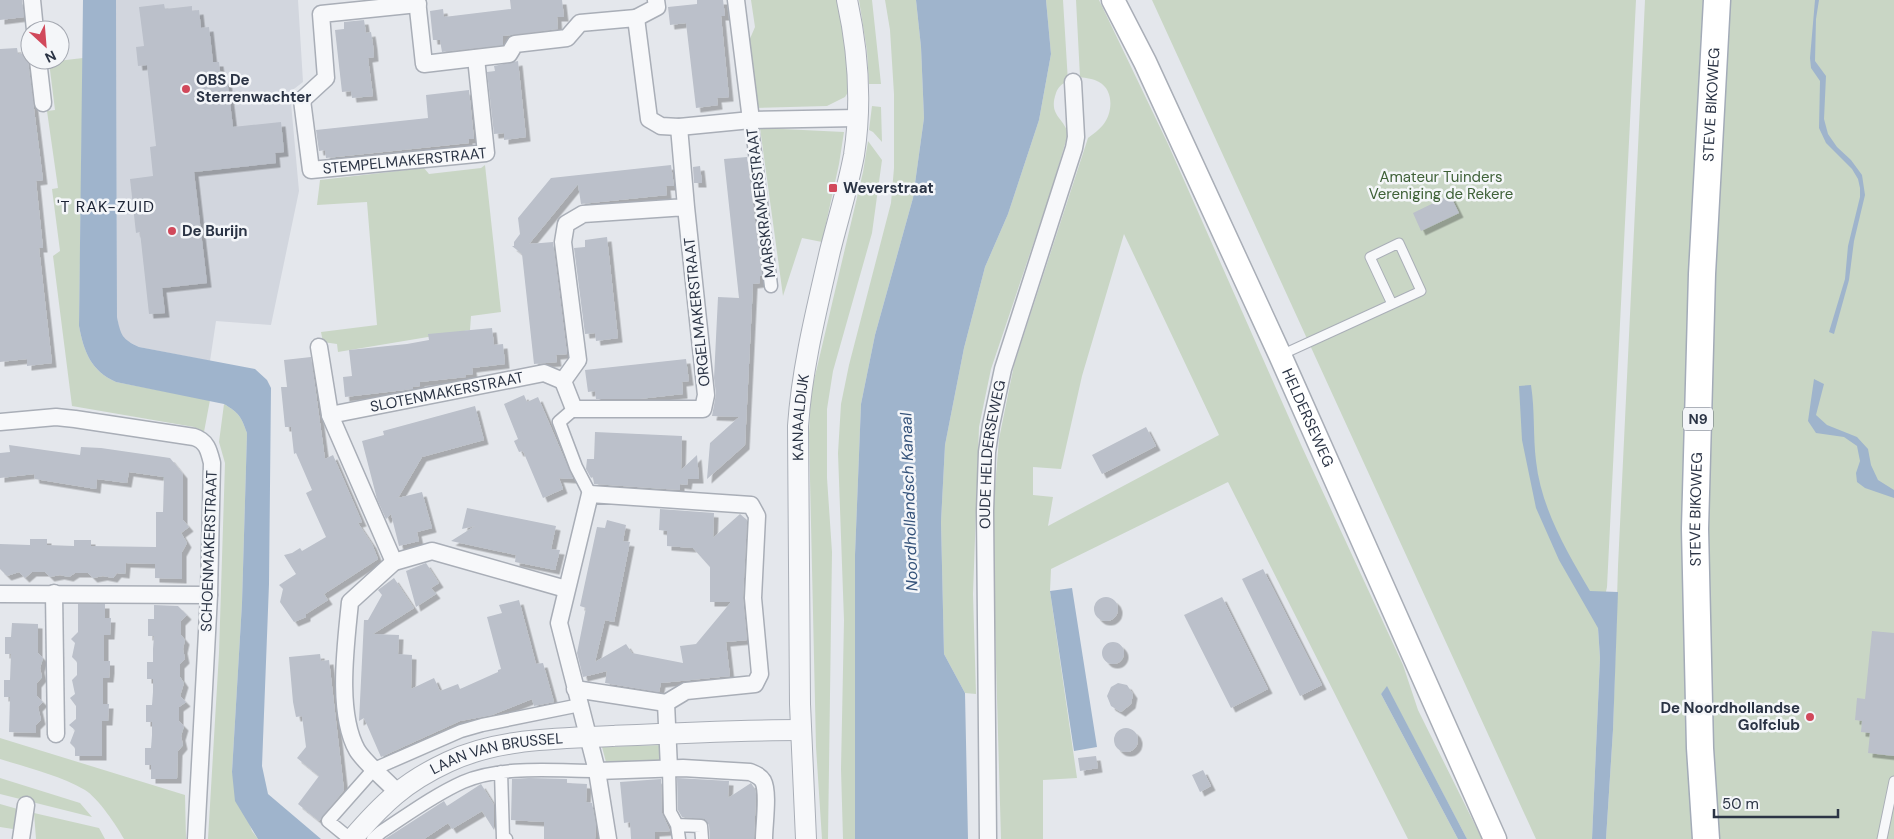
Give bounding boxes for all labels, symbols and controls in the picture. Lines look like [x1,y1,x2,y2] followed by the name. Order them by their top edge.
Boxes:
[20,20,70,70] north arrow
[42,46,59,67] text: N
[1698,47,1724,162] street label: STEVE BIKOWEG
[196,70,311,107] place label: OBS De Sterrenwachter
[180,83,192,95] marker: OBS De Sterrenwachter
[742,127,780,279] street label: MARSKRAMERSTRAAT
[322,143,488,179] street label: STEMPELMAKERSTRAAT
[1369,167,1513,204] park label: Amateur Tuinders Vereniging de Rekere
[843,178,934,198] place label: Weverstraat
[827,182,839,194] marker: Weverstraat
[57,196,155,217] district label: 'T RAK-ZUID
[182,221,248,241] place label: De Burijn
[166,225,178,237] marker: De Burijn
[679,236,715,388] street label: ORGELMAKERSTRAAT
[1277,365,1338,470] street label: HELDERSEWEG
[368,367,525,417] street label: SLOTENMAKERSTRAAT
[788,372,814,461] street label: KANAALDIJK
[975,378,1010,529] street label: OUDE HELDERSEWEG
[1683,408,1713,430] road number: N9
[895,412,923,592] water label: Noordhollandsch Kanaal
[1685,452,1707,567] street label: STEVE BIKOWEG
[196,470,222,632] street label: SCHOENMAKERSTRAAT
[1660,698,1800,735] place label: De Noordhollandse Golfclub
[1804,711,1816,723] marker: De Noordhollandse Golfclub
[427,728,564,779] street label: LAAN VAN BRUSSEL
[1714,786,1838,818] scale bar
[1722,794,1759,814] text: 50 m

